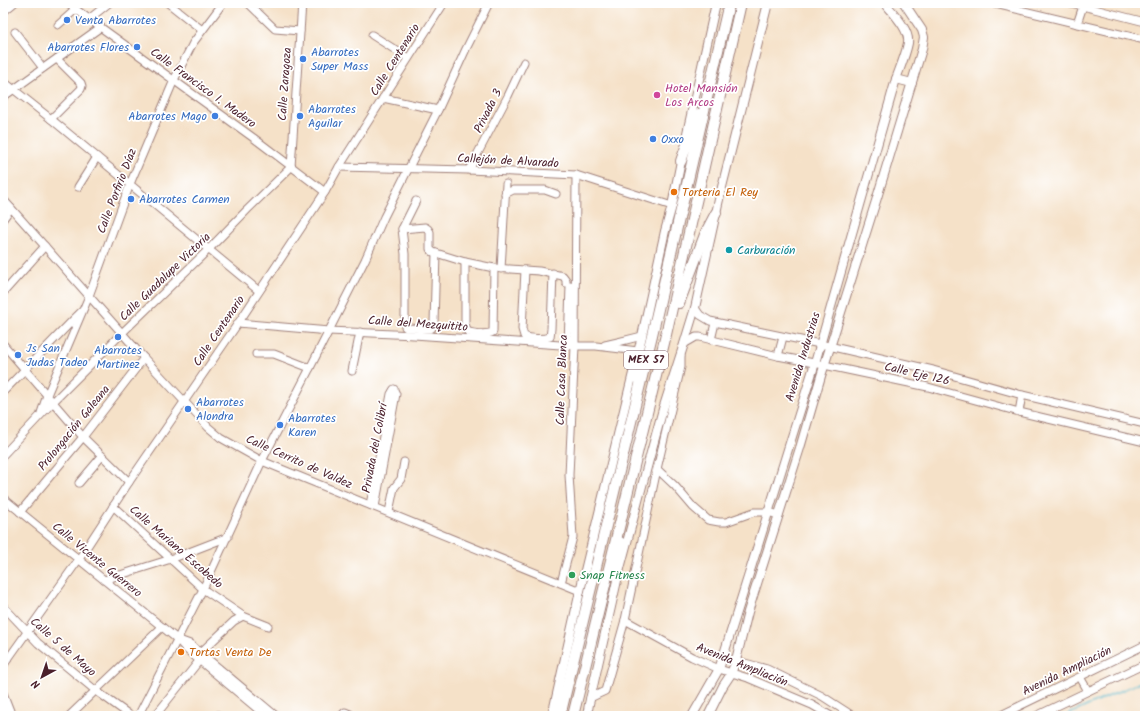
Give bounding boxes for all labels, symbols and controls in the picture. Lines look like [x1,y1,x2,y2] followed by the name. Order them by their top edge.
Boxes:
[75,11,156,30] place label: Venta Abarrotes
[62,15,72,25] marker: Venta Abarrotes
[365,20,425,100] street label: Calle Centenario
[47,38,129,57] place label: Abarrotes Flores
[132,42,142,52] marker: Abarrotes Flores
[146,43,260,133] street label: Calle Francisco I. Madero
[311,43,368,76] place label: Abarrotes Super Mass
[273,46,297,121] street label: Calle Zaragoza
[298,54,308,64] marker: Abarrotes Super Mass
[665,79,738,112] place label: Hotel Mansión Los Arcos
[469,85,507,136] street label: Privada 3
[652,90,662,100] marker: Hotel Mansión Los Arcos
[308,100,356,133] place label: Abarrotes Aguilar
[128,107,207,126] place label: Abarrotes Mago
[210,111,220,121] marker: Abarrotes Mago
[295,111,305,121] marker: Abarrotes Aguilar
[661,130,684,149] place label: Oxxo
[648,134,658,144] marker: Oxxo
[92,146,142,236] street label: Calle Porfirio Díaz
[457,149,559,173] street label: Callejón de Alvarado
[682,183,758,202] place label: Torteria El Rey
[669,187,679,197] marker: Torteria El Rey
[139,190,230,209] place label: Abarrotes Carmen
[126,194,136,204] marker: Abarrotes Carmen
[115,228,215,326] street label: Calle Guadalupe Victoria
[737,241,795,260] place label: Carburación
[724,245,734,255] marker: Carburación
[188,292,250,370] street label: Calle Centenario
[780,310,826,404] street label: Avenida Industrias
[367,311,469,337] street label: Calle del Mezquitito
[113,332,123,342] marker: Abarrotes Martinez
[551,334,573,426] street label: Calle Casa Blanca
[26,339,88,372] place label: Js San Judas Tadeo
[94,341,142,374] place label: Abarrotes Martinez
[13,350,23,360] marker: Js San Judas Tadeo
[624,351,668,369] road number: MEX 57
[882,357,952,391] street label: Calle Eje 126
[33,381,115,475] street label: Prolongación Galeana
[196,393,244,426] place label: Abarrotes Alondra
[357,399,393,495] street label: Privada del Colibrí
[183,404,193,414] marker: Abarrotes Alondra
[288,409,336,442] place label: Abarrotes Karen
[275,420,285,430] marker: Abarrotes Karen
[243,430,355,494] street label: Calle Cerrito de Valdez
[125,501,227,593] street label: Calle Mariano Escobedo
[48,518,146,602] street label: Calle Vicente Guerrero
[580,566,645,585] place label: Snap Fitness
[567,570,577,580] marker: Snap Fitness
[26,613,100,681] street label: Calle 5 de Mayo
[693,638,791,692] street label: Avenida Ampliación
[1019,641,1115,701] street label: Avenida Ampliación
[189,643,272,662] place label: Tortas Venta De
[176,647,186,657] marker: Tortas Venta De
[22,657,62,697] north arrow
[28,675,45,693] text: N

